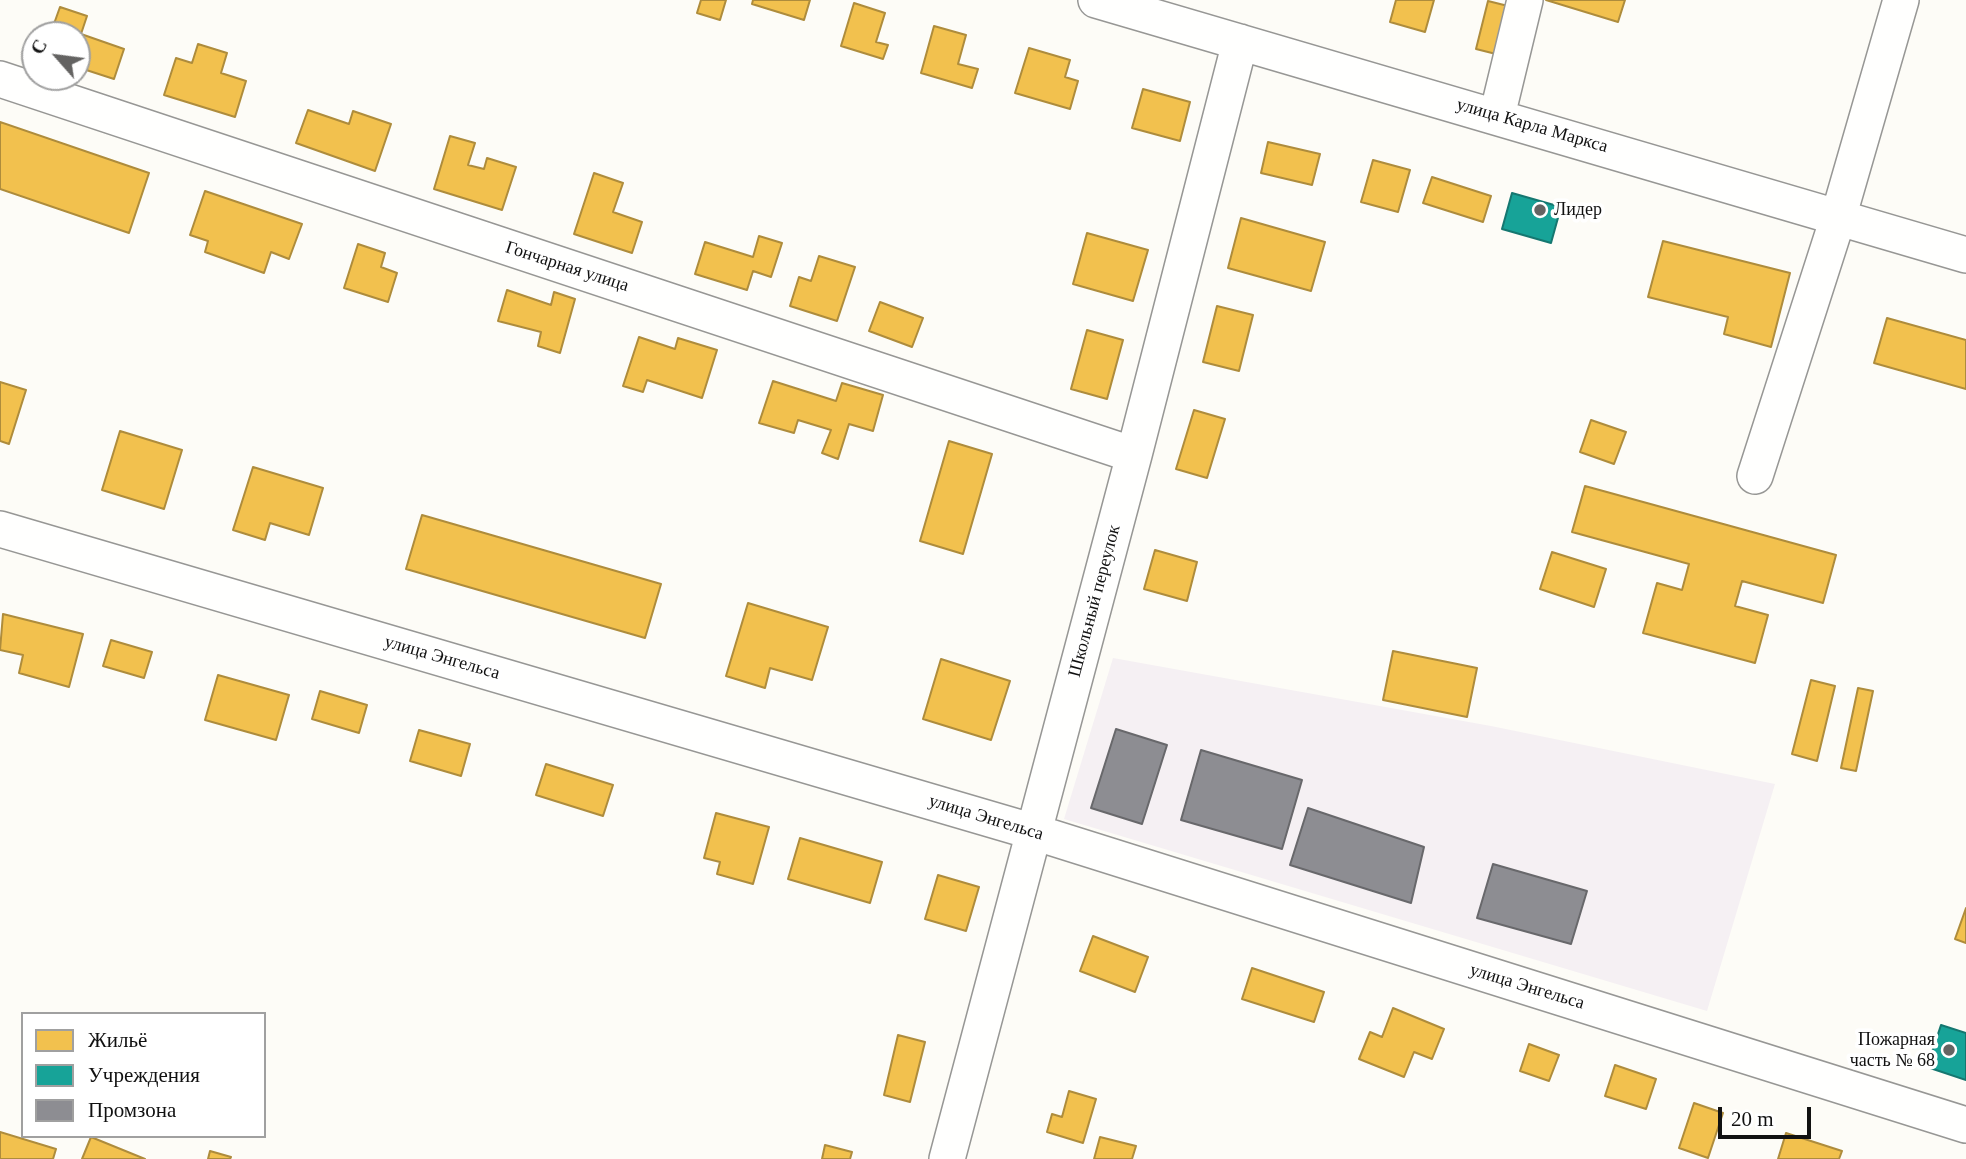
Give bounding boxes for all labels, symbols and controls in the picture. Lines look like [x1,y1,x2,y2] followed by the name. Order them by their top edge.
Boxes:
[21,21,91,91] north arrow
[26,36,51,58] text: С
[1454,94,1610,158] street label: улица Карла Маркса
[1554,199,1602,221] place label: Лидер
[1532,202,1548,218] marker: Лидер
[503,237,631,297] street label: Гончарная улица
[1064,522,1126,680] street label: Школьный переулок
[382,631,502,685] street label: улица Энгельса
[926,790,1046,846] street label: улица Энгельса
[1467,959,1587,1015] street label: улица Энгельса
[21,1012,266,1138] legend
[88,1028,147,1052] text: Жильё
[1850,1029,1935,1072] place label: Пожарная часть № 68
[1941,1042,1957,1058] marker: Пожарная часть № 68
[88,1063,200,1087] text: Учреждения
[1721,1092,1814,1136] scale bar
[88,1098,176,1122] text: Промзона
[1731,1107,1774,1131] text: 20 m

